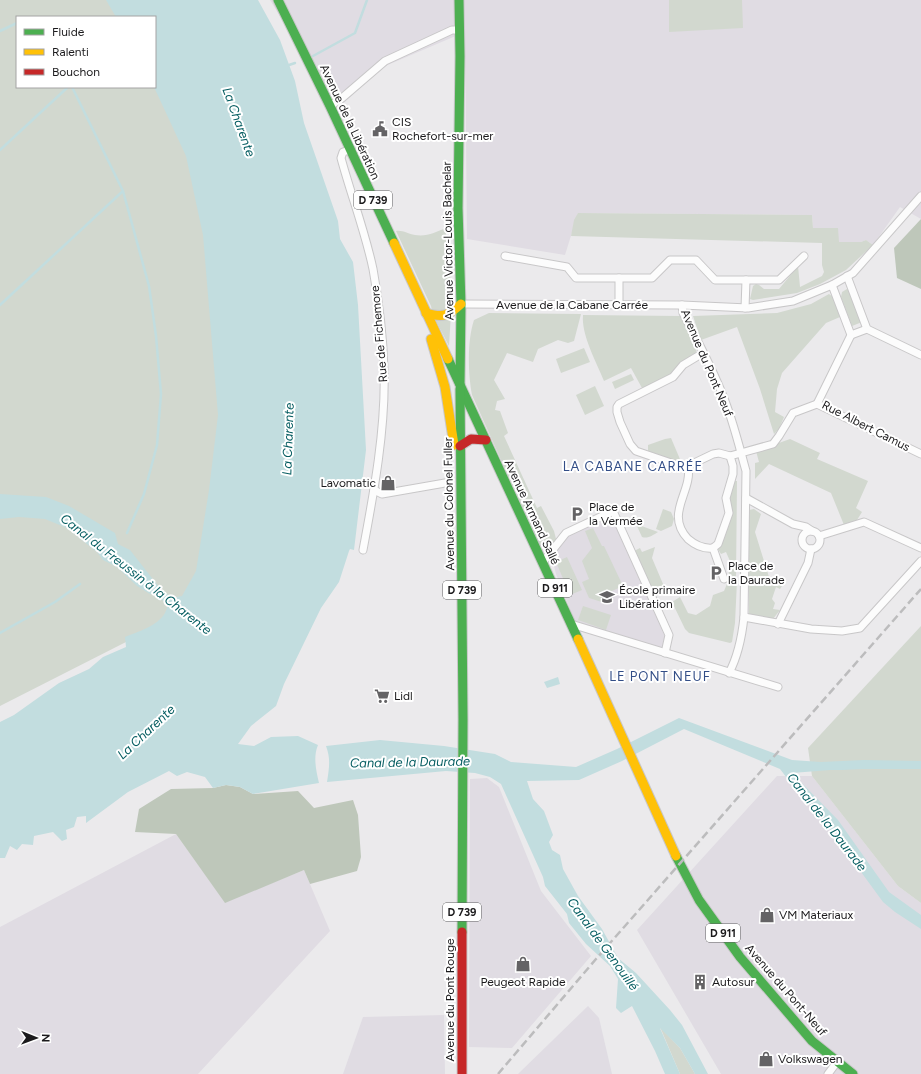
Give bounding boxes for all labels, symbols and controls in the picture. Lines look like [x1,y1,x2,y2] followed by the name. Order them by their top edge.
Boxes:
[16,16,156,88] legend
[52,25,85,39] text: Fluide
[52,45,89,59] text: Ralenti
[317,62,383,182] street label: Avenue de la Libération
[52,65,100,79] text: Bouchon
[220,85,258,159] water label: La Charente
[392,115,493,143] place label: CIS Rochefort-sur-mer
[371,120,389,138] public building icon: CIS Rochefort-sur-mer
[440,161,456,321] street label: Avenue Victor-Louis Bachelar
[354,191,392,209] road number: D 739
[368,285,390,383] street label: Rue de Fichemore
[496,298,648,312] street label: Avenue de la Cabane Carrée
[678,307,736,419] street label: Avenue du Pont Neuf
[820,398,913,454] street label: Rue Albert Camus
[279,402,297,476] water label: La Charente
[441,437,457,571] street label: Avenue du Colonel Fuller
[502,457,563,567] street label: Avenue Armand Sallé
[563,459,703,474] district label: LA CABANE CARRÉE
[379,474,397,492] shop icon: Lavomatic
[321,476,376,490] place label: Lavomatic
[589,500,643,528] place label: Place de la Vermée
[568,505,586,523] parking icon: Place de la Vermée
[58,510,214,638] water label: Canal du Freussin à la Charente
[728,559,785,587] place label: Place de la Daurade
[707,564,725,582] parking icon: Place de la Daurade
[538,579,572,597] road number: D 911
[443,581,481,599] road number: D 739
[619,583,696,611] place label: École primaire Libération
[598,588,616,606] school or university icon: École primaire Libération
[609,669,711,684] district label: LE PONT NEUF
[373,687,391,705] supermarket icon: Lidl
[394,689,413,703] place label: Lidl
[114,702,178,762] water label: La Charente
[350,753,470,771] water label: Canal de la Daurade
[784,770,870,874] water label: Canal de la Daurade
[564,895,642,993] water label: Canal de Genouillé
[443,903,481,921] road number: D 739
[758,906,776,924] shop icon: VM Materiaux
[779,908,853,922] place label: VM Materiaux
[706,924,740,942] road number: D 911
[443,938,457,1062] street label: Avenue du Pont Rouge
[742,941,830,1039] street label: Avenue du Pont-Neuf
[514,955,532,973] shop icon: Peugeot Rapide
[691,973,709,991] building icon: Autosur
[480,975,566,989] place label: Peugeot Rapide
[712,975,755,989] place label: Autosur
[16,1018,56,1058] north arrow
[39,1034,52,1043] text: N
[757,1050,775,1068] shop icon: Volkswagen
[778,1052,843,1066] place label: Volkswagen

